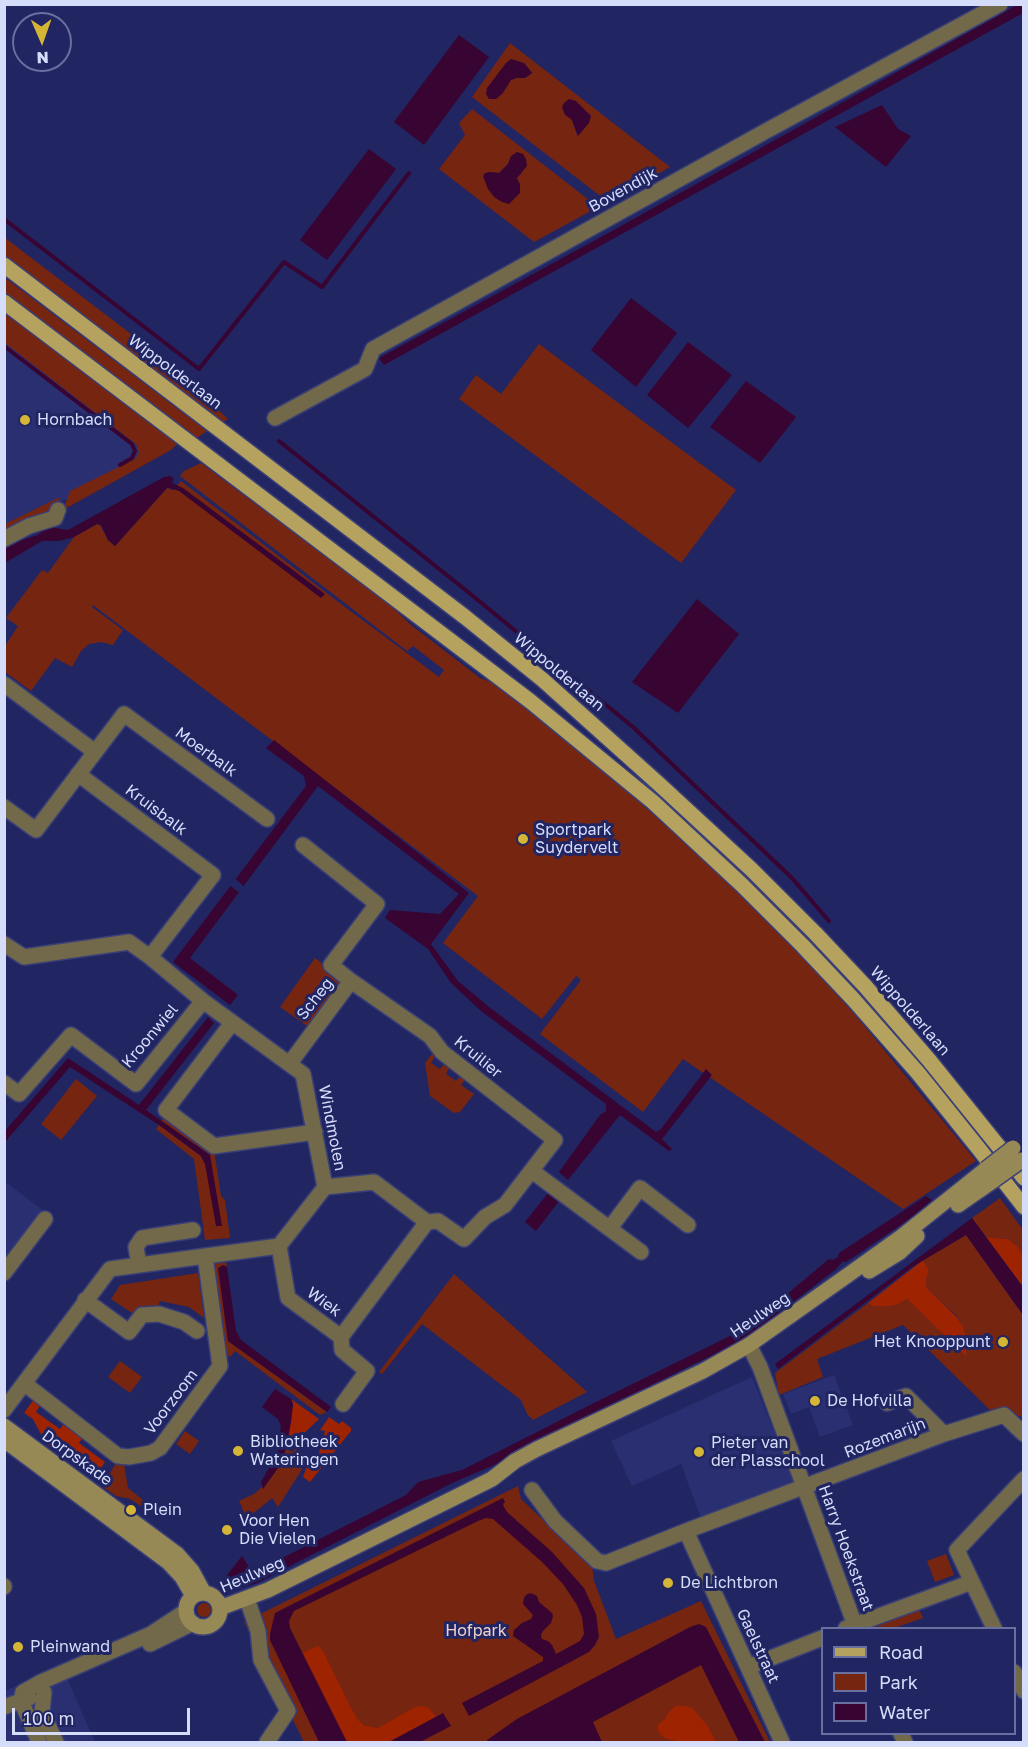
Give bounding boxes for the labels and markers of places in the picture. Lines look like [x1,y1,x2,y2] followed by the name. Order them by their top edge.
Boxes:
[37,410,112,430] place label: Hornbach
[18,413,32,427] marker: Hornbach
[535,820,619,858] place label: Sportpark Suydervelt
[516,832,530,846] marker: Sportpark Suydervelt
[874,1332,991,1352] place label: Het Knooppunt
[996,1335,1010,1349] marker: Het Knooppunt
[827,1391,912,1411] place label: De Hofvilla
[808,1394,822,1408] marker: De Hofvilla
[250,1432,339,1470] place label: Bibliotheek Wateringen
[711,1433,825,1471] place label: Pieter van der Plasschool
[231,1444,245,1458] marker: Bibliotheek Wateringen
[692,1445,706,1459] marker: Pieter van der Plasschool
[143,1500,182,1520] place label: Plein
[124,1503,138,1517] marker: Plein
[239,1511,316,1549] place label: Voor Hen Die Vielen
[220,1523,234,1537] marker: Voor Hen Die Vielen
[680,1573,778,1593] place label: De Lichtbron
[661,1576,675,1590] marker: De Lichtbron
[30,1637,110,1657] place label: Pleinwand
[11,1640,25,1654] marker: Pleinwand

